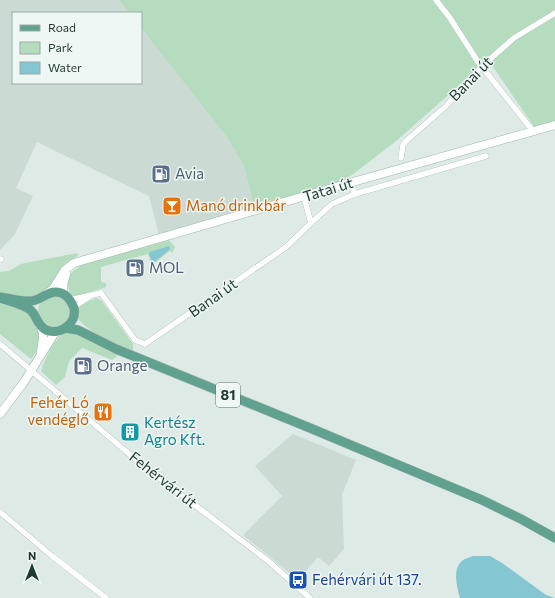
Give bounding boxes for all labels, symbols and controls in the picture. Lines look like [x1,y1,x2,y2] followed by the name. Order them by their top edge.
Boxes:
[12,12,142,84] legend
[48,20,76,34] text: Road
[48,40,74,54] text: Park
[445,52,496,104] street label: Banai út
[48,60,82,74] text: Water
[150,163,172,185] fuel station icon: Avia
[175,164,204,182] place label: Avia
[300,173,355,205] street label: Tatai út
[161,195,183,217] bar icon: Manó drinkbár
[186,196,286,214] place label: Manó drinkbár
[124,257,146,279] fuel station icon: MOL
[149,258,184,276] place label: MOL
[185,274,240,320] street label: Banai út
[72,355,94,377] fuel station icon: Orange
[97,356,148,374] place label: Orange
[216,383,240,407] road number: 81
[28,393,89,428] place label: Fehér Ló vendéglő
[92,401,114,423] restaurant icon: Fehér Ló vendéglő
[144,413,205,448] place label: Kertész Agro Kft.
[119,421,141,443] building icon: Kertész Agro Kft.
[126,447,201,511] street label: Fehérvári út
[12,546,52,586] north arrow
[28,549,36,562] text: N
[287,569,309,591] bus stop icon: Fehérvári út 137.
[312,570,421,588] place label: Fehérvári út 137.

